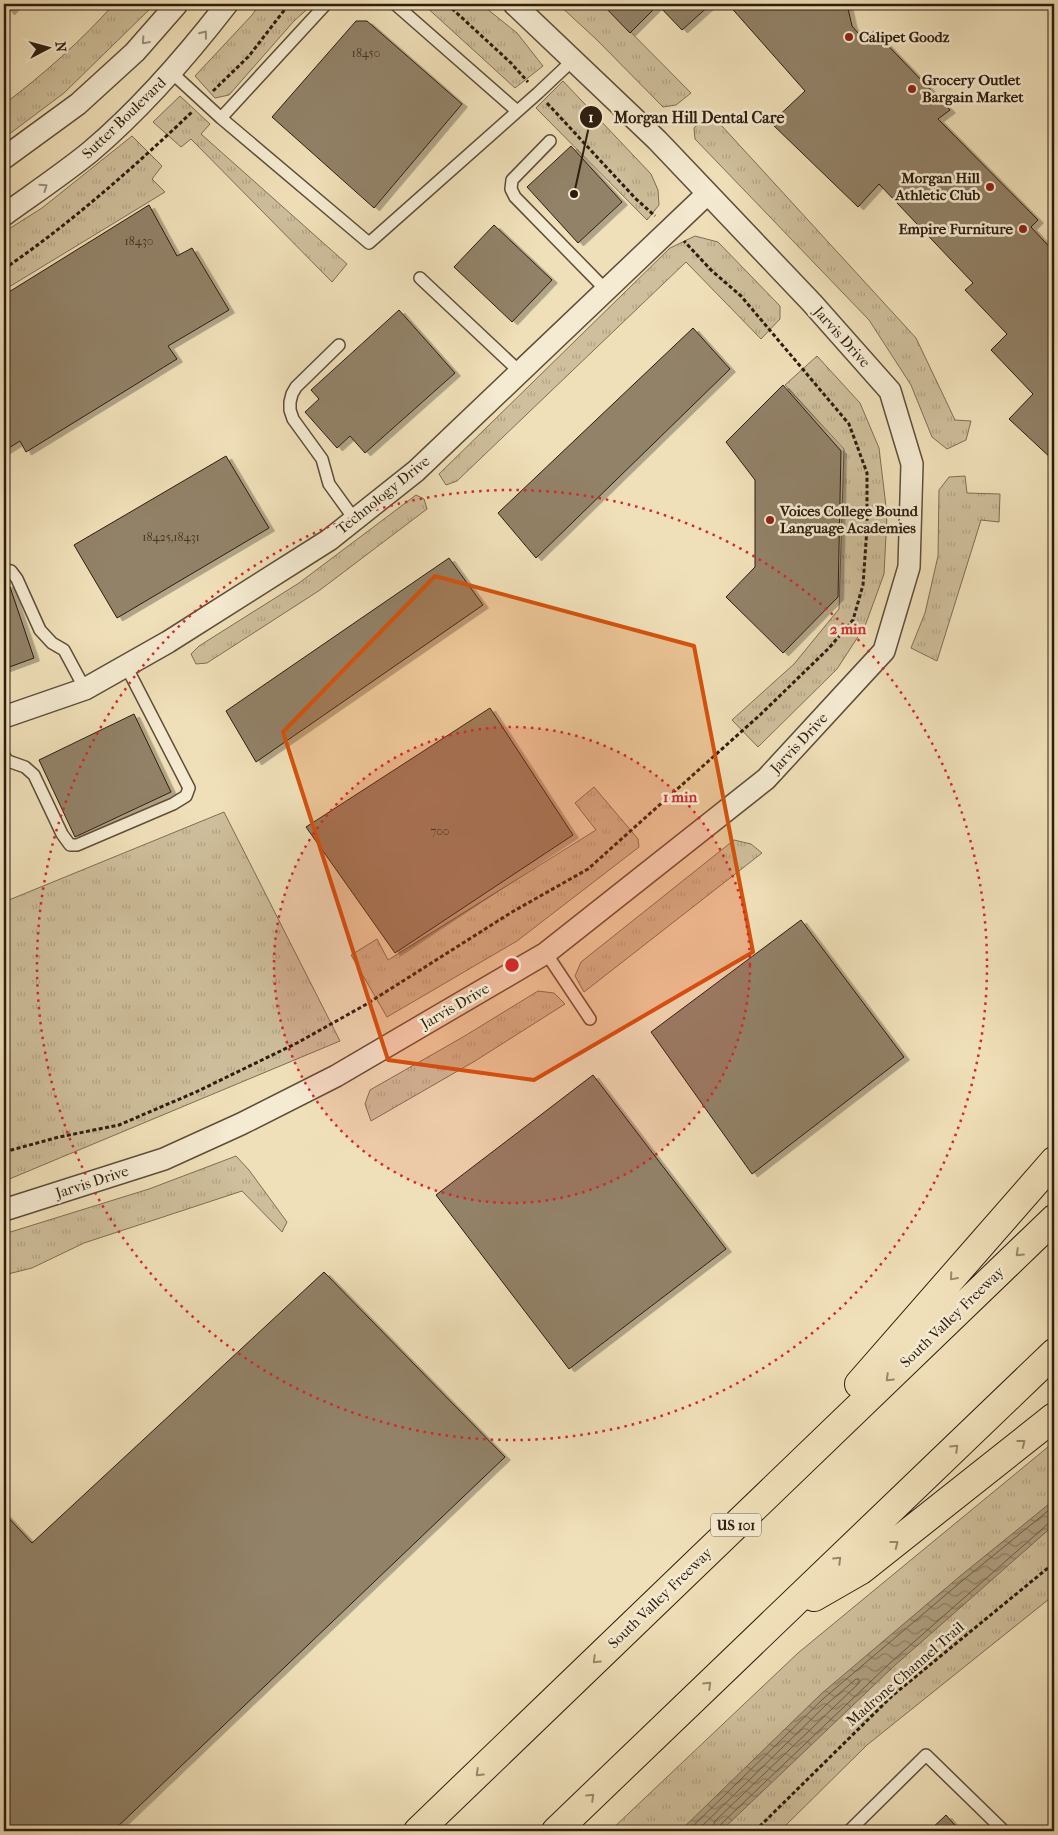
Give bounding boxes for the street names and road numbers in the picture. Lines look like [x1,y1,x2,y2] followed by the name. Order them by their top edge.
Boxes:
[78,73,170,163] street label: Sutter Boulevard
[809,302,874,372] street label: Jarvis Drive
[333,451,434,538] street label: Technology Drive
[766,709,832,778] street label: Jarvis Drive
[417,979,493,1033] street label: Jarvis Drive
[52,1162,131,1203] street label: Jarvis Drive
[896,1262,1009,1371] street label: South Valley Freeway
[711,1514,761,1536] road number: US 101
[604,1543,717,1652] street label: South Valley Freeway
[842,1618,968,1730] street label: Madrone Channel Trail

